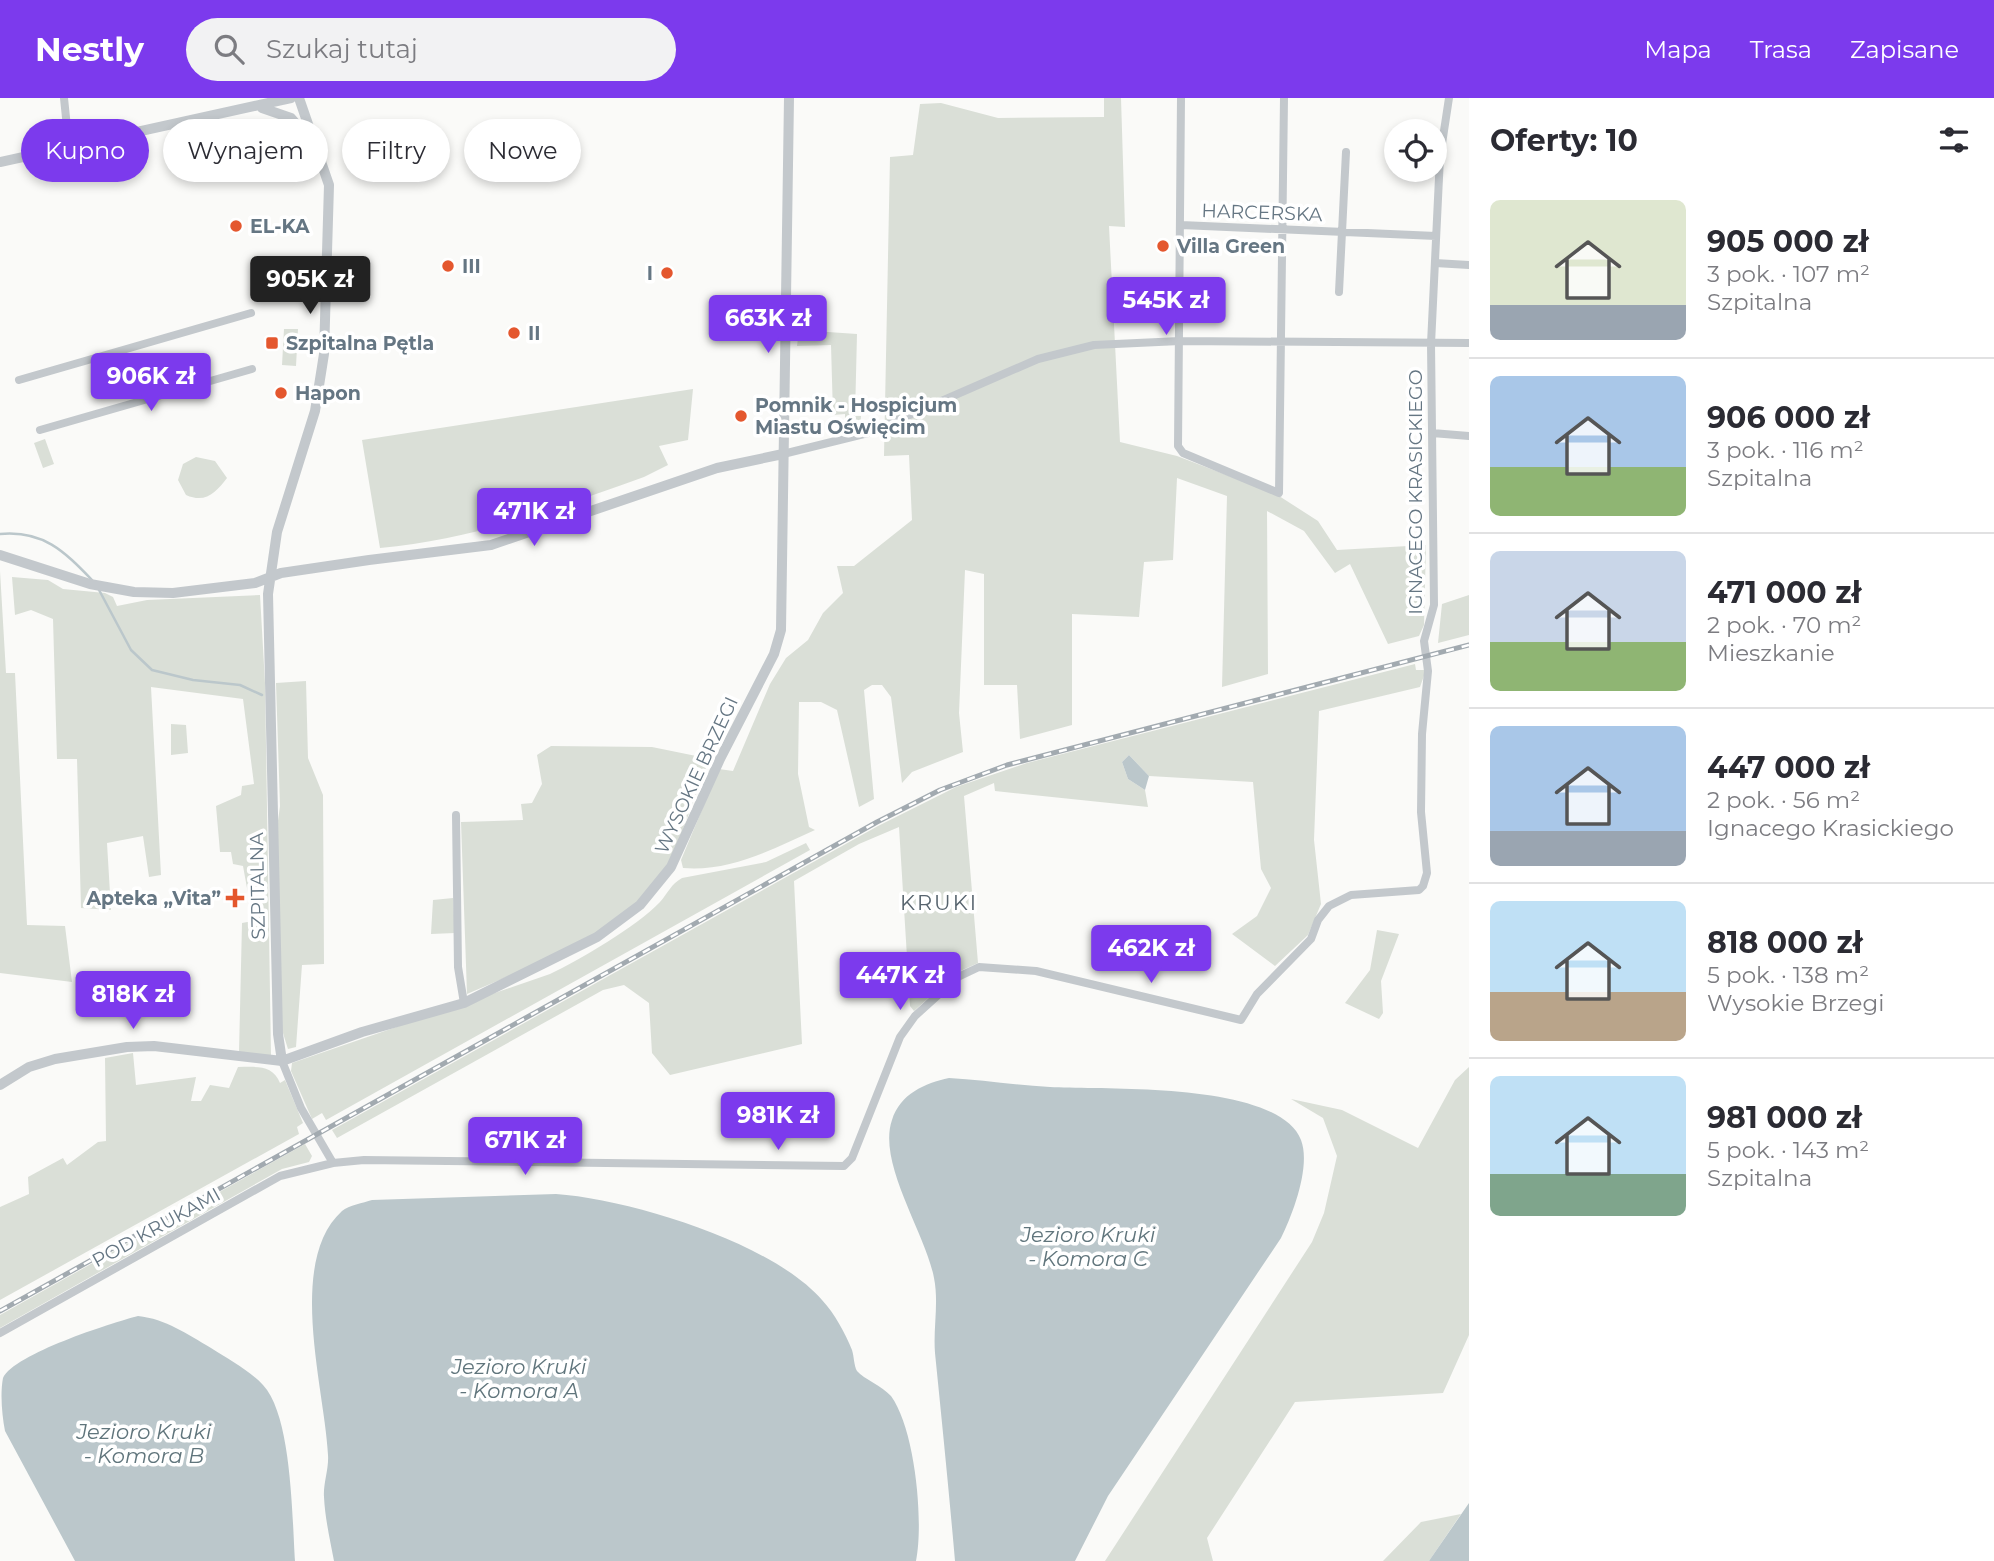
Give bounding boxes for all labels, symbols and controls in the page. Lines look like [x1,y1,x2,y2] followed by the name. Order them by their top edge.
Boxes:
[186,18,676,81] search box
[35,29,144,69] text: Nestly
[210,30,248,68] icon: search
[266,33,418,65] text: Szukaj tutaj
[1644,35,1712,64] text: Mapa
[1750,35,1812,64] text: Trasa
[1850,35,1959,64] text: Zapisane
[21,119,149,182] chip: Kupno
[163,119,328,182] chip: Wynajem
[342,119,450,182] chip: Filtry
[464,119,581,182] chip: Nowe
[1384,119,1447,182] map controls
[1384,119,1447,182] button: locate
[1935,121,1973,159] icon: filters
[1490,122,1638,159] text: Oferty: 10
[1201,199,1323,226] street label: HARCERSKA
[250,215,310,238] place label: EL-KA
[228,218,244,234] marker: EL-KA
[1707,223,1869,260] text: 905 000 zł
[1546,228,1630,312] icon: home
[1176,235,1285,258] place label: Villa Green
[1155,238,1171,254] marker: Villa Green
[462,255,481,278] place label: III
[245,256,375,316] pin: 905K zł
[440,258,456,274] marker: III
[1707,260,1870,288] text: 3 pok. · 107 m²
[647,262,653,285] place label: I
[266,265,354,293] text: 905K zł
[659,265,675,281] marker: I
[1101,278,1231,337] pin: 545K zł
[1123,286,1209,314] text: 545K zł
[1707,288,1812,316] text: Szpitalna
[703,296,833,355] pin: 663K zł
[725,304,811,332] text: 663K zł
[528,322,540,345] place label: II
[506,325,522,341] marker: II
[286,332,434,355] place label: Szpitalna Pętla
[264,335,280,351] marker: Szpitalna Pętla
[86,354,216,413] pin: 906K zł
[107,362,195,390] text: 906K zł
[1404,369,1427,615] street label: IGNACEGO KRASICKIEGO
[295,382,361,405] place label: Hapon
[273,385,289,401] marker: Hapon
[755,394,957,439] place label: Pomnik - Hospicjum Miastu Oświęcim
[1707,399,1870,436] text: 906 000 zł
[1546,404,1630,488] icon: home
[733,408,749,424] marker: Pomnik - Hospicjum Miastu Oświęcim
[1707,436,1864,464] text: 3 pok. · 116 m²
[1707,464,1812,492] text: Szpitalna
[469,489,599,548] pin: 471K zł
[493,497,575,525] text: 471K zł
[1707,574,1861,611] text: 471 000 zł
[1546,579,1630,663] icon: home
[1707,611,1861,639] text: 2 pok. · 70 m²
[1707,639,1835,667] text: Mieszkanie
[650,693,743,857] street label: WYSOKIE BRZEGI
[1707,749,1870,786] text: 447 000 zł
[1546,754,1630,838] icon: home
[1707,786,1860,814] text: 2 pok. · 56 m²
[1707,814,1954,842] text: Ignacego Krasickiego
[245,832,270,940] street label: SZPITALNA
[85,887,221,910] place label: Apteka „Vita”
[227,890,243,906] marker: Apteka „Vita”
[900,890,978,915] district label: KRUKI
[1707,924,1863,961] text: 818 000 zł
[1086,926,1216,985] pin: 462K zł
[1546,929,1630,1013] icon: home
[1107,934,1195,962] text: 462K zł
[835,953,965,1012] pin: 447K zł
[856,961,944,989] text: 447K zł
[1707,961,1869,989] text: 5 pok. · 138 m²
[68,972,198,1031] pin: 818K zł
[92,980,174,1008] text: 818K zł
[1707,989,1884,1017] text: Wysokie Brzegi
[713,1093,843,1152] pin: 981K zł
[1707,1099,1862,1136] text: 981 000 zł
[737,1101,819,1129] text: 981K zł
[1546,1104,1630,1188] icon: home
[460,1118,590,1177] pin: 671K zł
[484,1126,566,1154] text: 671K zł
[1707,1136,1869,1164] text: 5 pok. · 143 m²
[1707,1164,1812,1192] text: Szpitalna
[88,1183,224,1272] street label: POD KRUKAMI
[1020,1222,1156,1271] water label: Jezioro Kruki - Komora C
[451,1354,587,1403] water label: Jezioro Kruki - Komora A
[76,1419,212,1468] water label: Jezioro Kruki - Komora B

